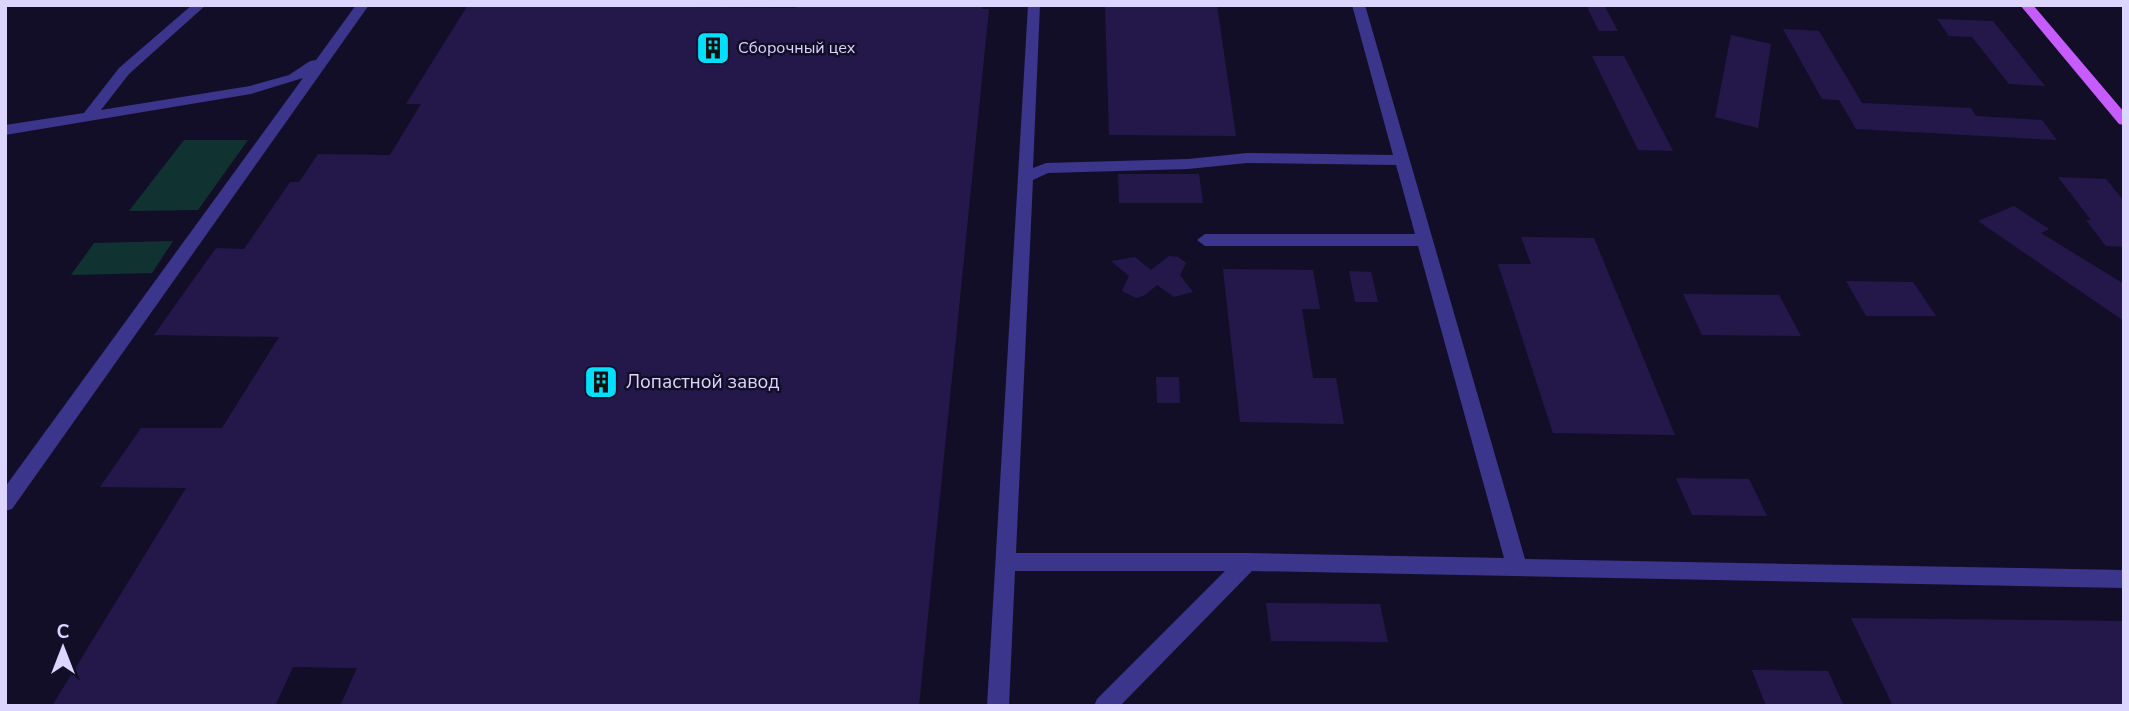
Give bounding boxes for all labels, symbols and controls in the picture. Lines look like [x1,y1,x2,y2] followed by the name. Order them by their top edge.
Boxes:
[694,29,732,67] building icon: Сборочный цех
[738,37,856,59] place label: Сборочный цех
[582,363,620,401] building icon: Лопастной завод
[626,369,780,395] place label: Лопастной завод
[28,613,98,683] north arrow
[57,619,70,645] text: С

